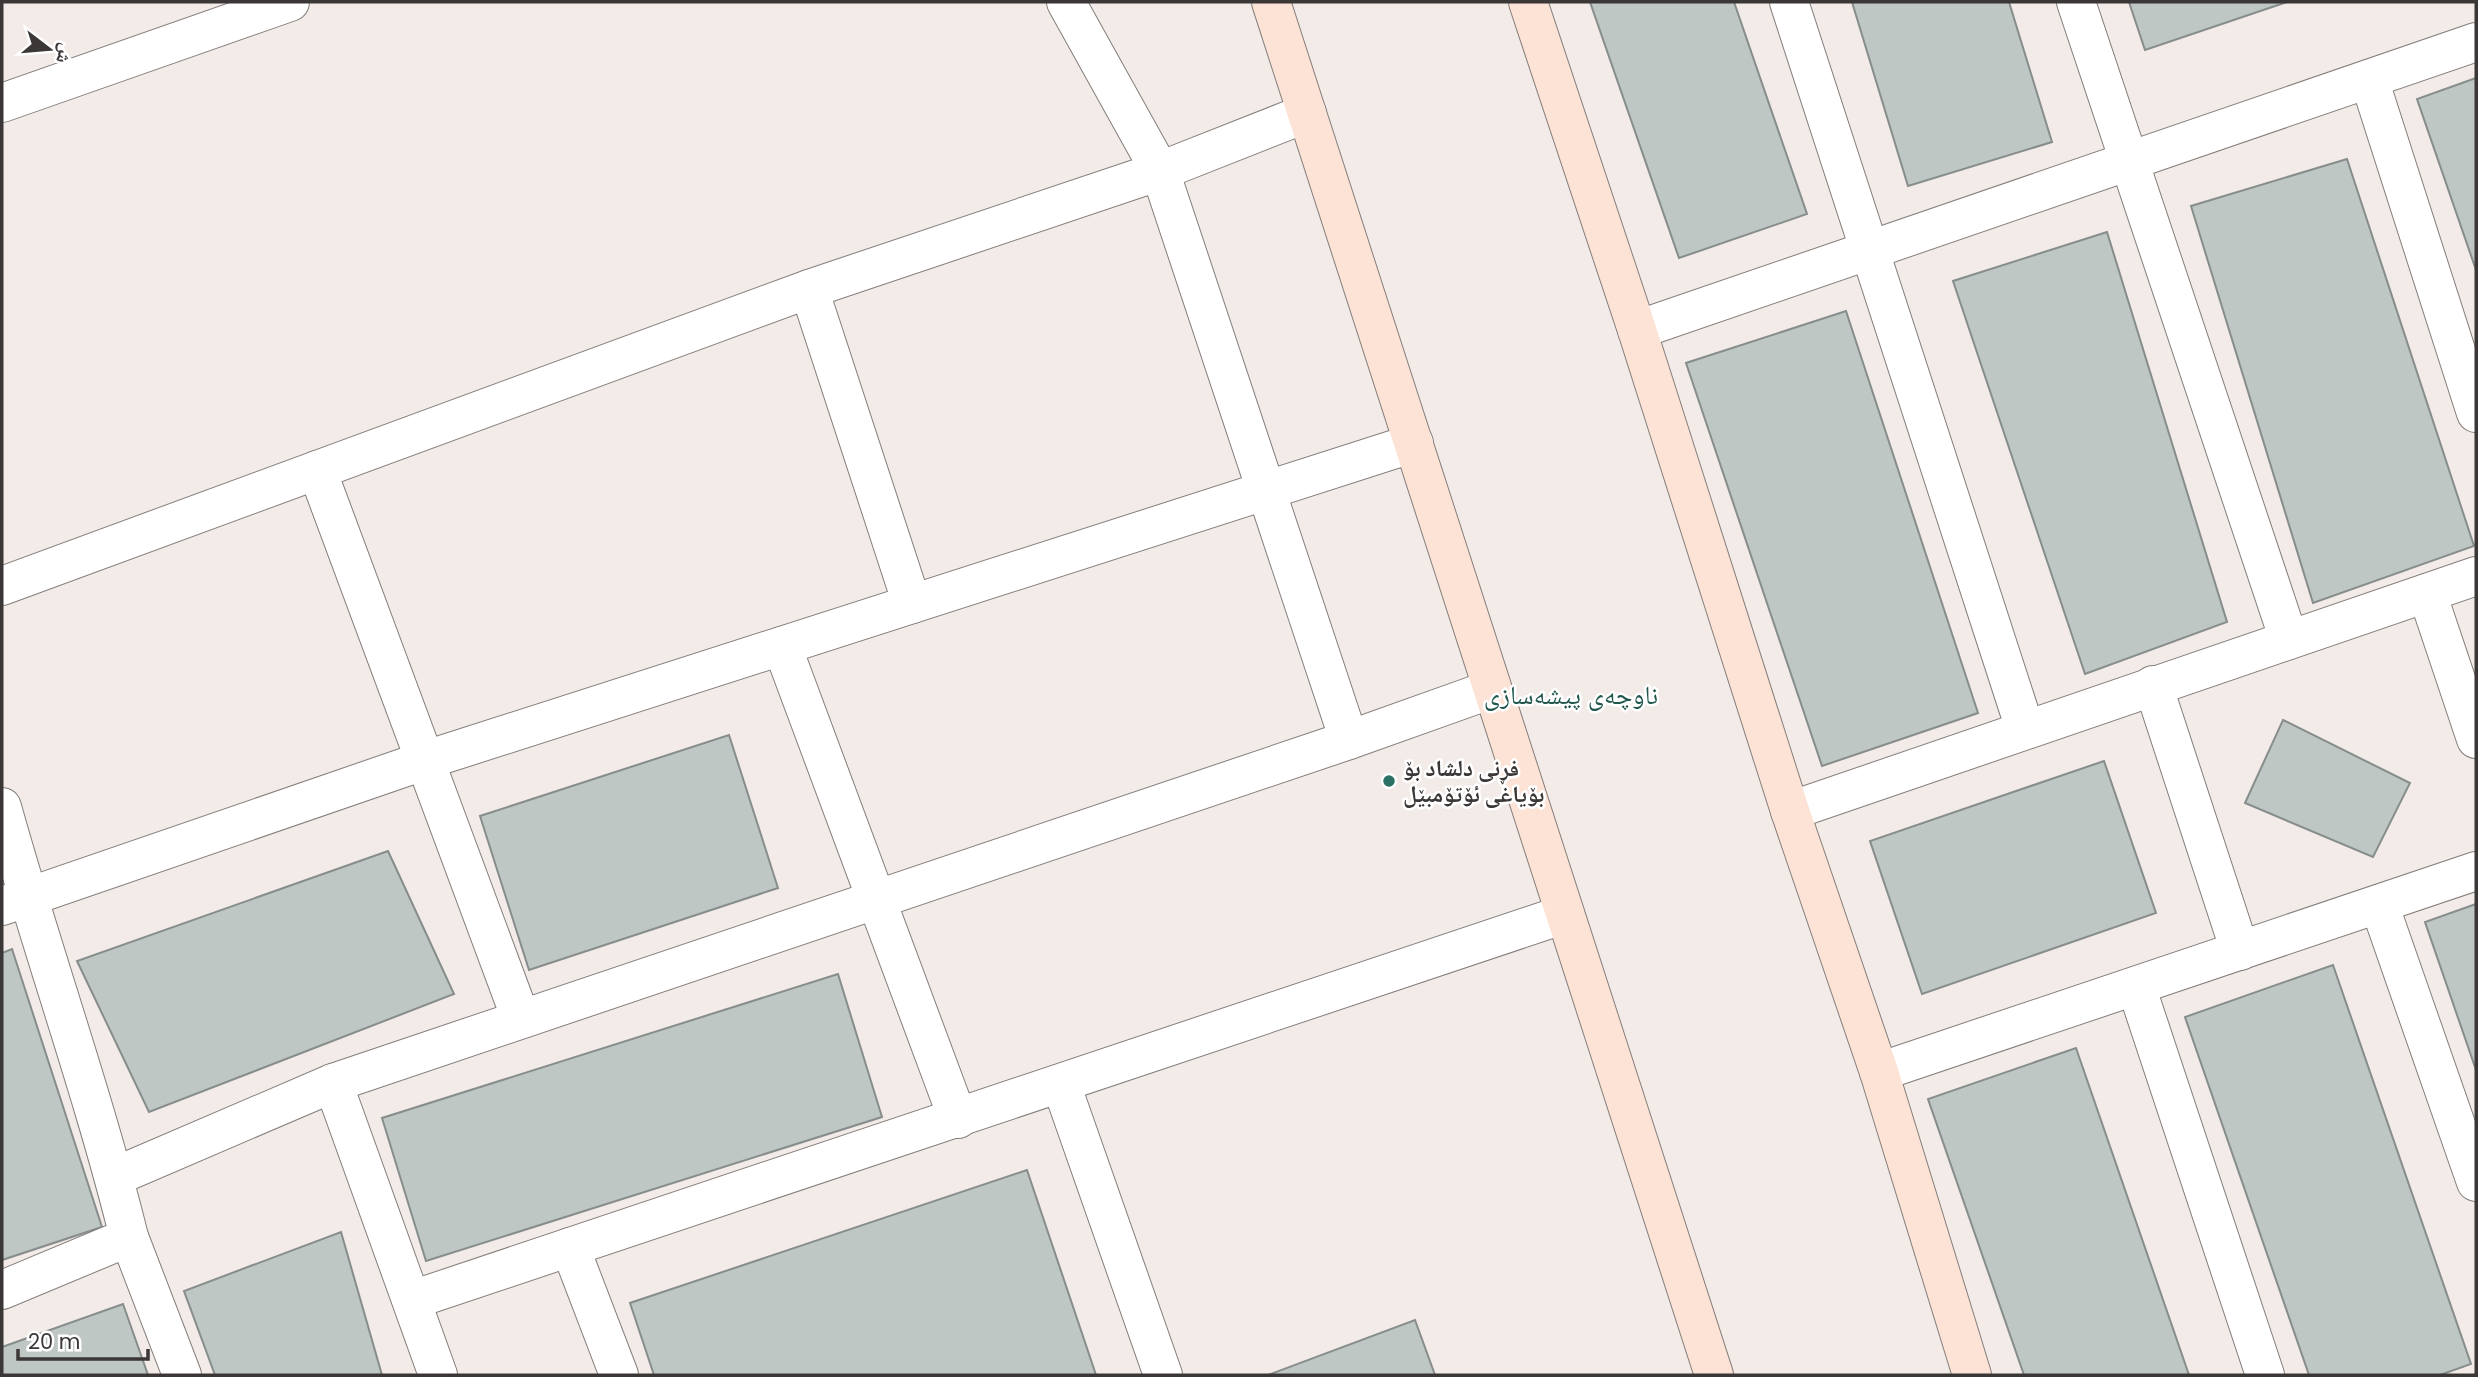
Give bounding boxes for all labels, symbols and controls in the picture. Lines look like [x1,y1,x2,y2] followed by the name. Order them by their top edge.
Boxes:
[14,14,84,84] north arrow
[49,40,81,67] text: ش
[1484,677,1658,713] district label: ناوچەی پیشەسازی
[1403,752,1544,810] place label: فڕنی دلشاد بۆ بۆیاغی ئۆتۆمبێل
[1381,773,1397,789] marker: فڕنی دلشاد بۆ بۆیاغی ئۆتۆمبێل
[18,1318,147,1362] scale bar
[28,1327,81,1356] text: 20 m

